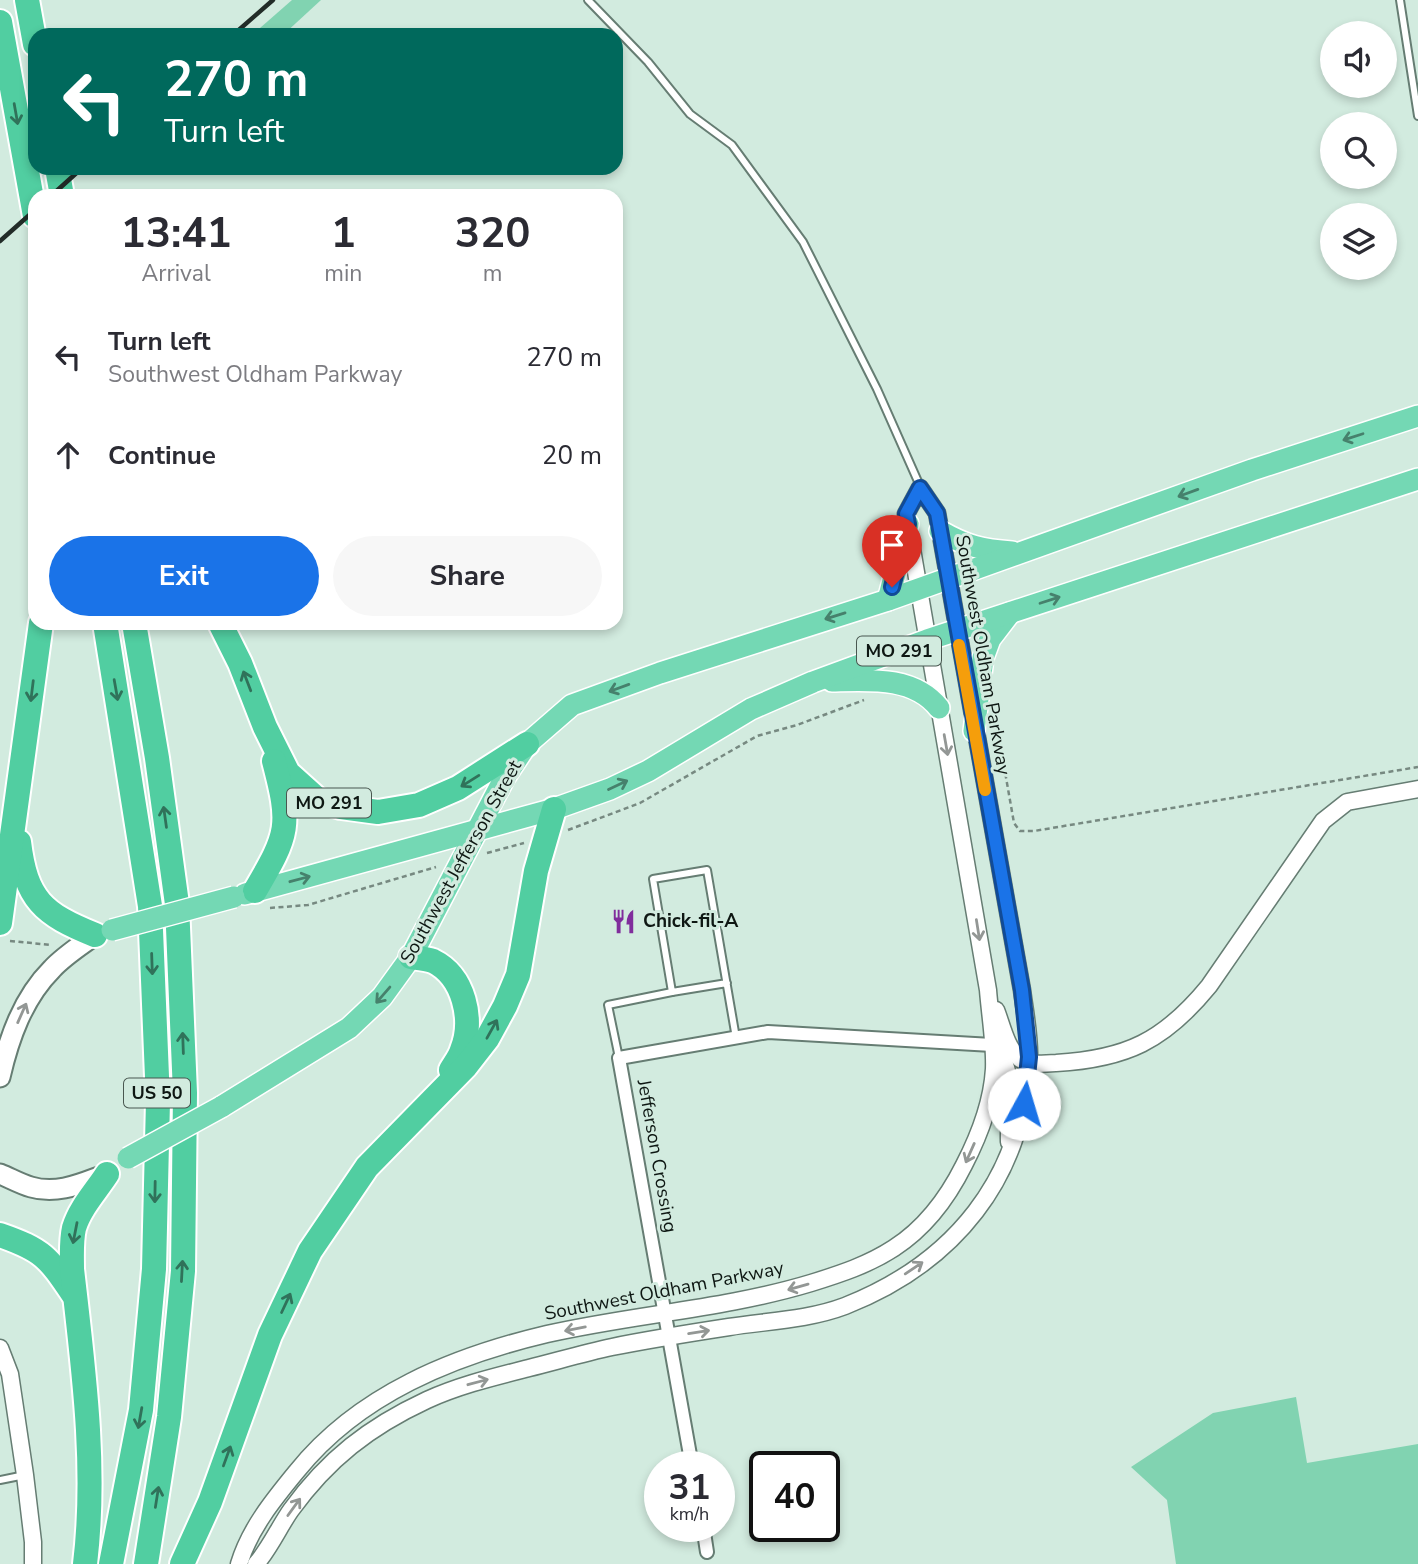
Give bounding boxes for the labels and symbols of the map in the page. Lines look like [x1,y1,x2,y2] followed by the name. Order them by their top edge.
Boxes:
[10,102,24,125] one-way arrow
[1342,431,1364,444] one-way arrow
[1178,488,1200,500] one-way arrow
[862,515,922,587] pin
[949,533,1017,777] street label: Southwest Oldham Parkway
[1039,593,1061,605] one-way arrow
[824,611,846,624] one-way arrow
[857,636,941,666] road number: MO 291
[240,670,252,692] one-way arrow
[110,678,123,701] one-way arrow
[26,679,39,702] one-way arrow
[608,683,630,695] one-way arrow
[940,733,953,756] one-way arrow
[394,755,528,969] street label: Southwest Jefferson Street
[460,774,480,788] one-way arrow
[606,778,628,791] one-way arrow
[287,788,371,818] road number: MO 291
[158,806,171,829] one-way arrow
[289,872,311,885] one-way arrow
[609,907,637,935] restaurant icon: Chick-fil-A
[643,908,739,934] place label: Chick-fil-A
[972,918,985,941] one-way arrow
[146,952,159,975] one-way arrow
[375,985,391,1003] one-way arrow
[16,1003,29,1024] one-way arrow
[486,1019,500,1040] one-way arrow
[176,1032,189,1055] one-way arrow
[987,1067,1061,1141] position arrow
[631,1076,683,1235] street label: Jefferson Crossing
[124,1078,190,1108] road number: US 50
[963,1141,976,1163] one-way arrow
[149,1180,162,1203] one-way arrow
[67,1221,81,1244] one-way arrow
[542,1255,786,1327] street label: Southwest Oldham Parkway
[176,1260,189,1283] one-way arrow
[904,1261,924,1275] one-way arrow
[787,1281,809,1294] one-way arrow
[279,1293,293,1314] one-way arrow
[564,1323,587,1336] one-way arrow
[688,1325,710,1338] one-way arrow
[466,1375,489,1388] one-way arrow
[133,1406,146,1429] one-way arrow
[222,1445,234,1467] one-way arrow
[749,1451,840,1542] speed limit sign: 40
[151,1486,164,1509] one-way arrow
[286,1499,301,1517] one-way arrow

